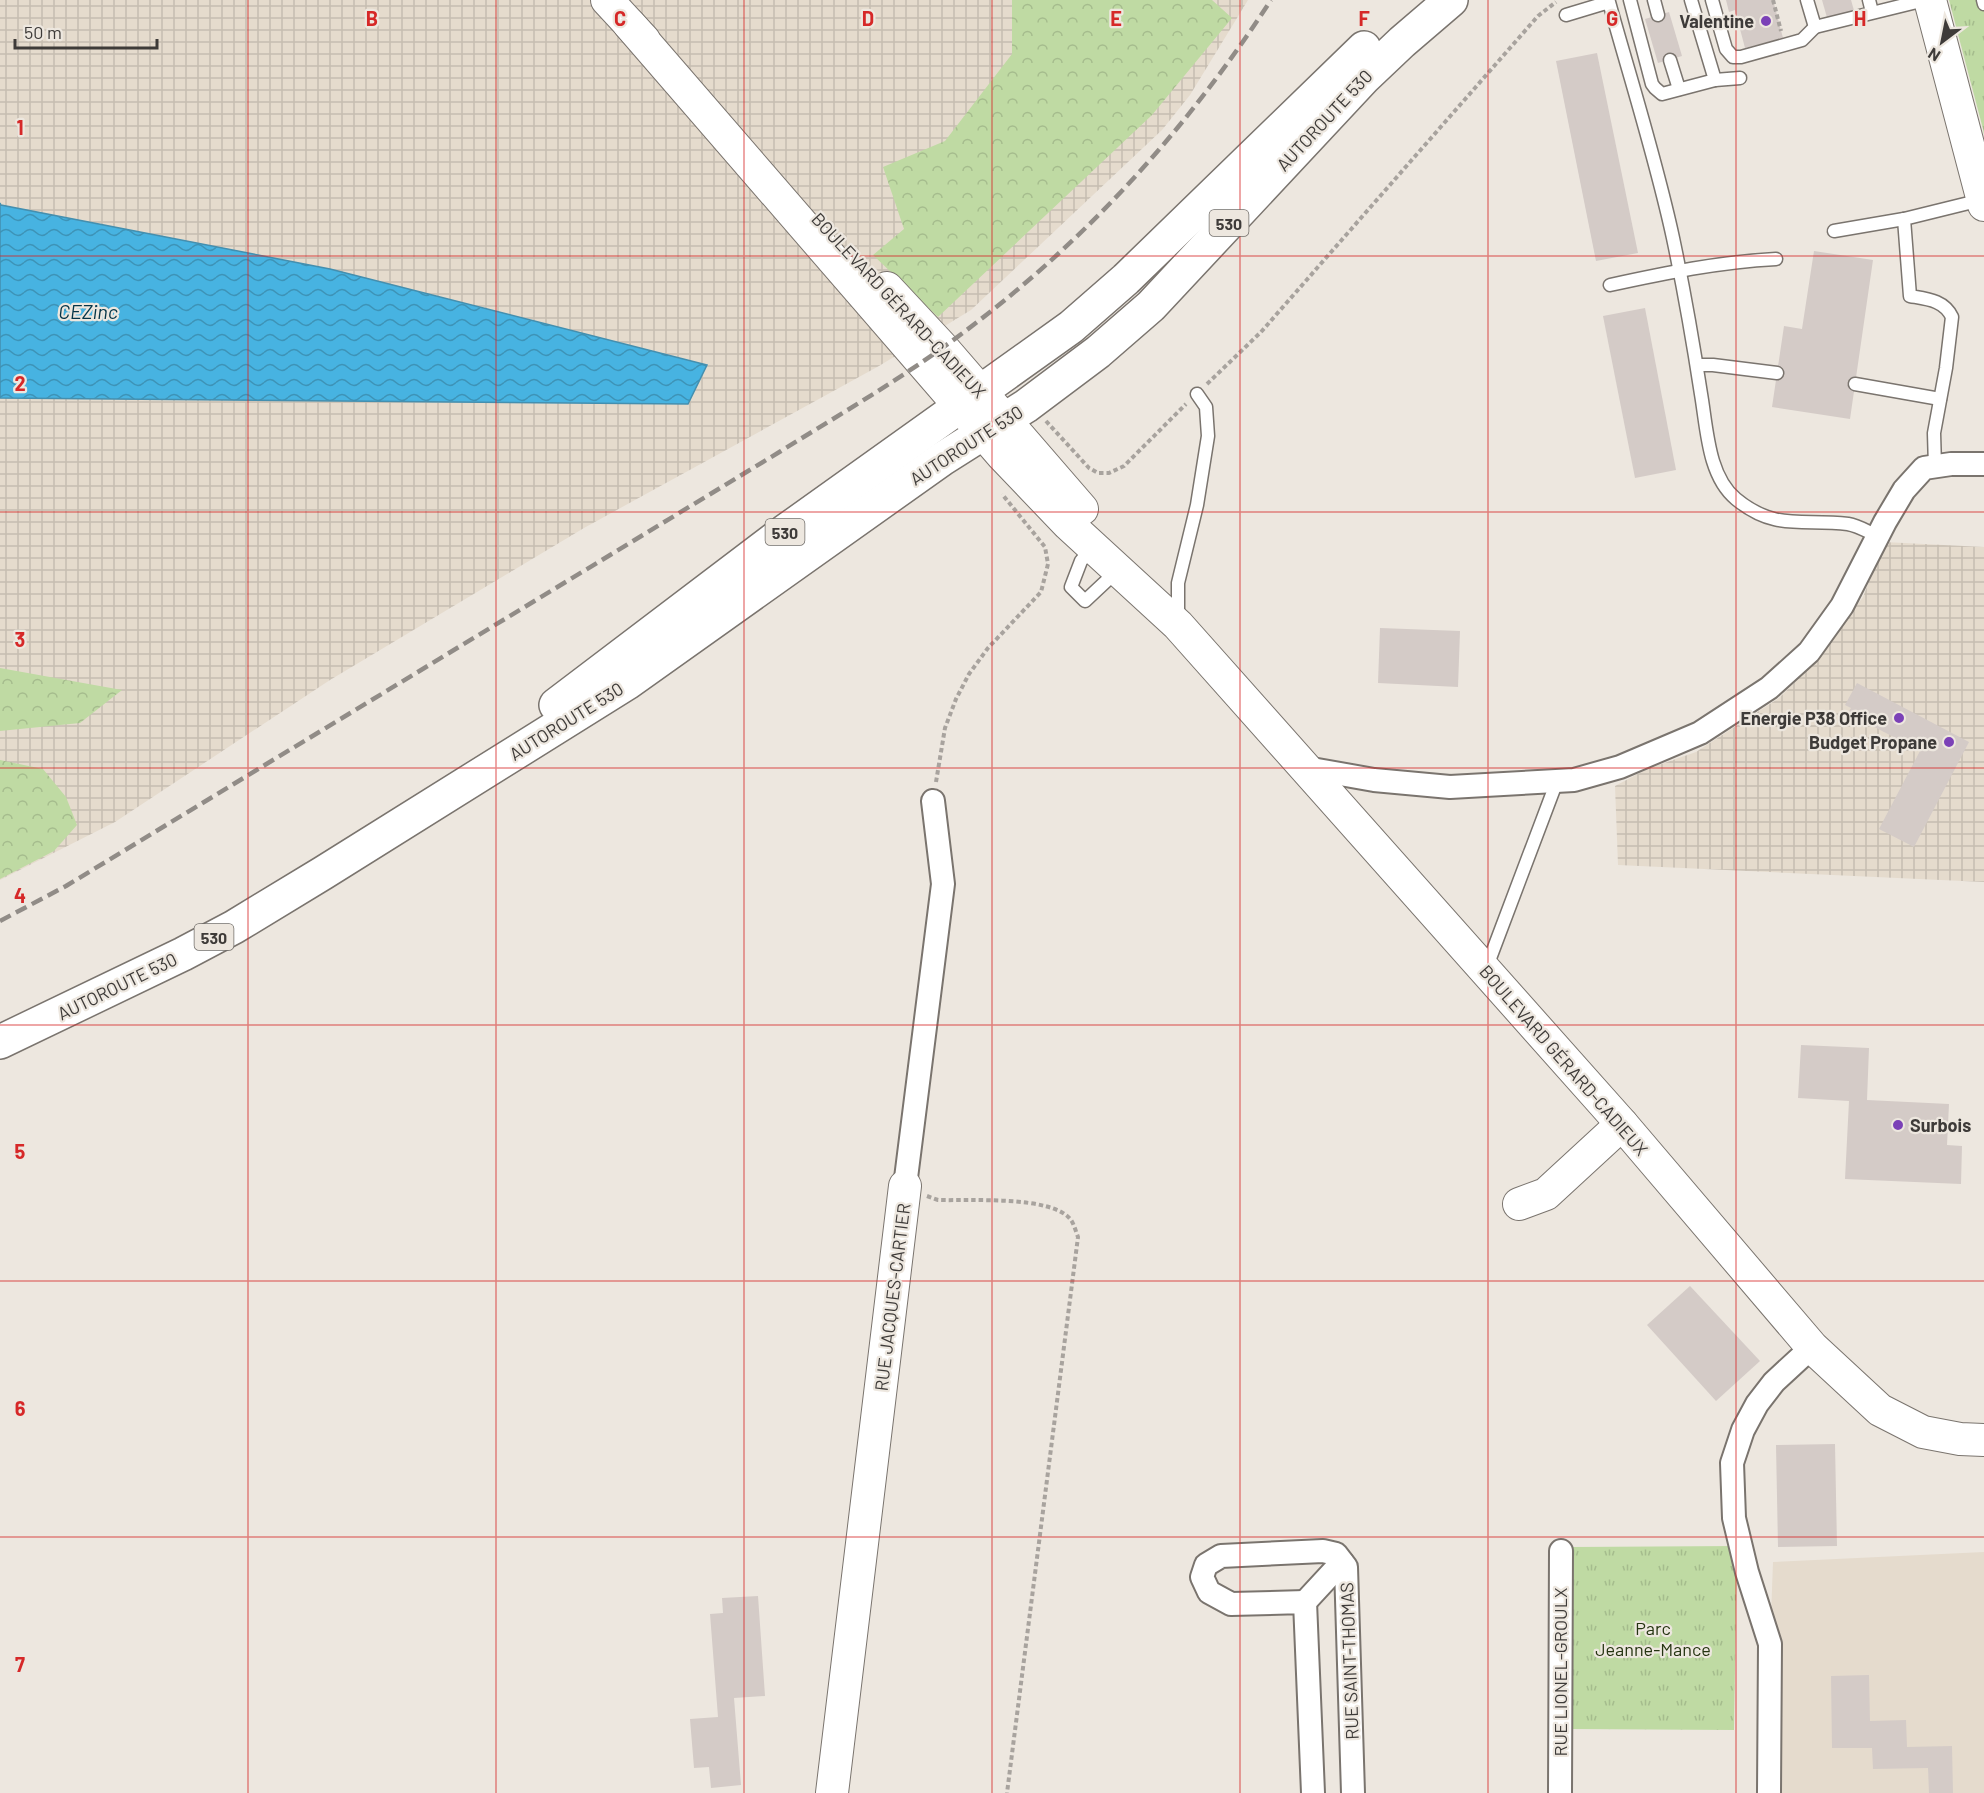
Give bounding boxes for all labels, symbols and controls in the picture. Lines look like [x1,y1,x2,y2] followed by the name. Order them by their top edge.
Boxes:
[366,6,378,30] text: B
[614,6,626,30] text: C
[862,6,874,30] text: D
[1110,6,1122,30] text: E
[1358,6,1370,30] text: F
[1606,6,1618,30] text: G
[1854,6,1866,30] text: H
[1679,10,1754,32] place label: Valentine
[15,12,158,50] scale bar
[1912,12,1972,72] north arrow
[1759,14,1773,28] marker: Valentine
[24,21,62,43] text: 50 m
[1924,44,1943,66] text: N
[1272,65,1376,175] street label: AUTOROUTE 530
[16,115,24,139] text: 1
[807,208,991,402] street label: BOULEVARD GÉRARD-CADIEUX
[1210,210,1248,236] road number: 530
[58,299,118,323] water label: CEZinc
[14,371,26,395] text: 2
[905,400,1027,490] street label: AUTOROUTE 530
[766,519,804,545] road number: 530
[15,627,25,651] text: 3
[505,677,627,765] street label: AUTOROUTE 530
[1740,707,1887,729] place label: Energie P38 Office
[1892,711,1906,725] marker: Energie P38 Office
[1809,731,1937,753] place label: Budget Propane
[1942,735,1956,749] marker: Budget Propane
[14,883,26,907] text: 4
[194,924,234,950] road number: 530
[54,948,180,1024] street label: AUTOROUTE 530
[1475,960,1653,1160] street label: BOULEVARD GÉRARD-CADIEUX
[1910,1114,1971,1136] place label: Surbois
[1891,1118,1905,1132] marker: Surbois
[15,1139,26,1163] text: 5
[870,1202,914,1392] street label: RUE JACQUES-CARTIER
[15,1396,26,1420] text: 6
[1335,1582,1363,1740] street label: RUE SAINT-THOMAS
[1549,1587,1571,1757] street label: RUE LIONEL-GROULX
[1595,1617,1711,1660] park label: Parc Jeanne-Mance
[15,1652,25,1676] text: 7

